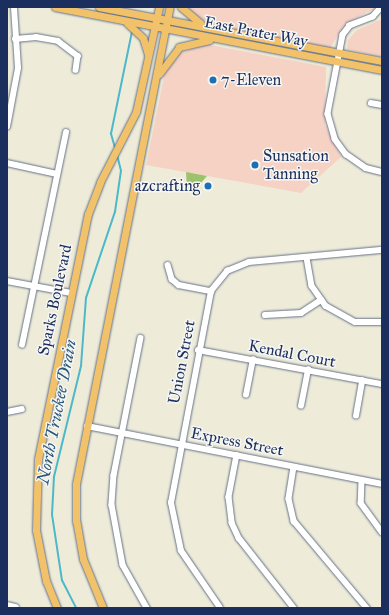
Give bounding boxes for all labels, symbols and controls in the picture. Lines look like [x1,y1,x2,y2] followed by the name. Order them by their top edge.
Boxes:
[203,13,309,51] street label: East Prater Way
[221,70,281,90] place label: 7-Eleven
[208,75,218,85] marker: 7-Eleven
[263,146,329,184] place label: Sunsation Tanning
[250,160,260,170] marker: Sunsation Tanning
[135,176,200,196] place label: azcrafting
[203,181,213,191] marker: azcrafting
[34,243,76,357] street label: Sparks Boulevard
[164,318,200,406] street label: Union Street
[247,336,337,372] street label: Kendal Court
[33,338,81,486] water label: North Truckee Drain
[189,424,285,460] street label: Express Street

